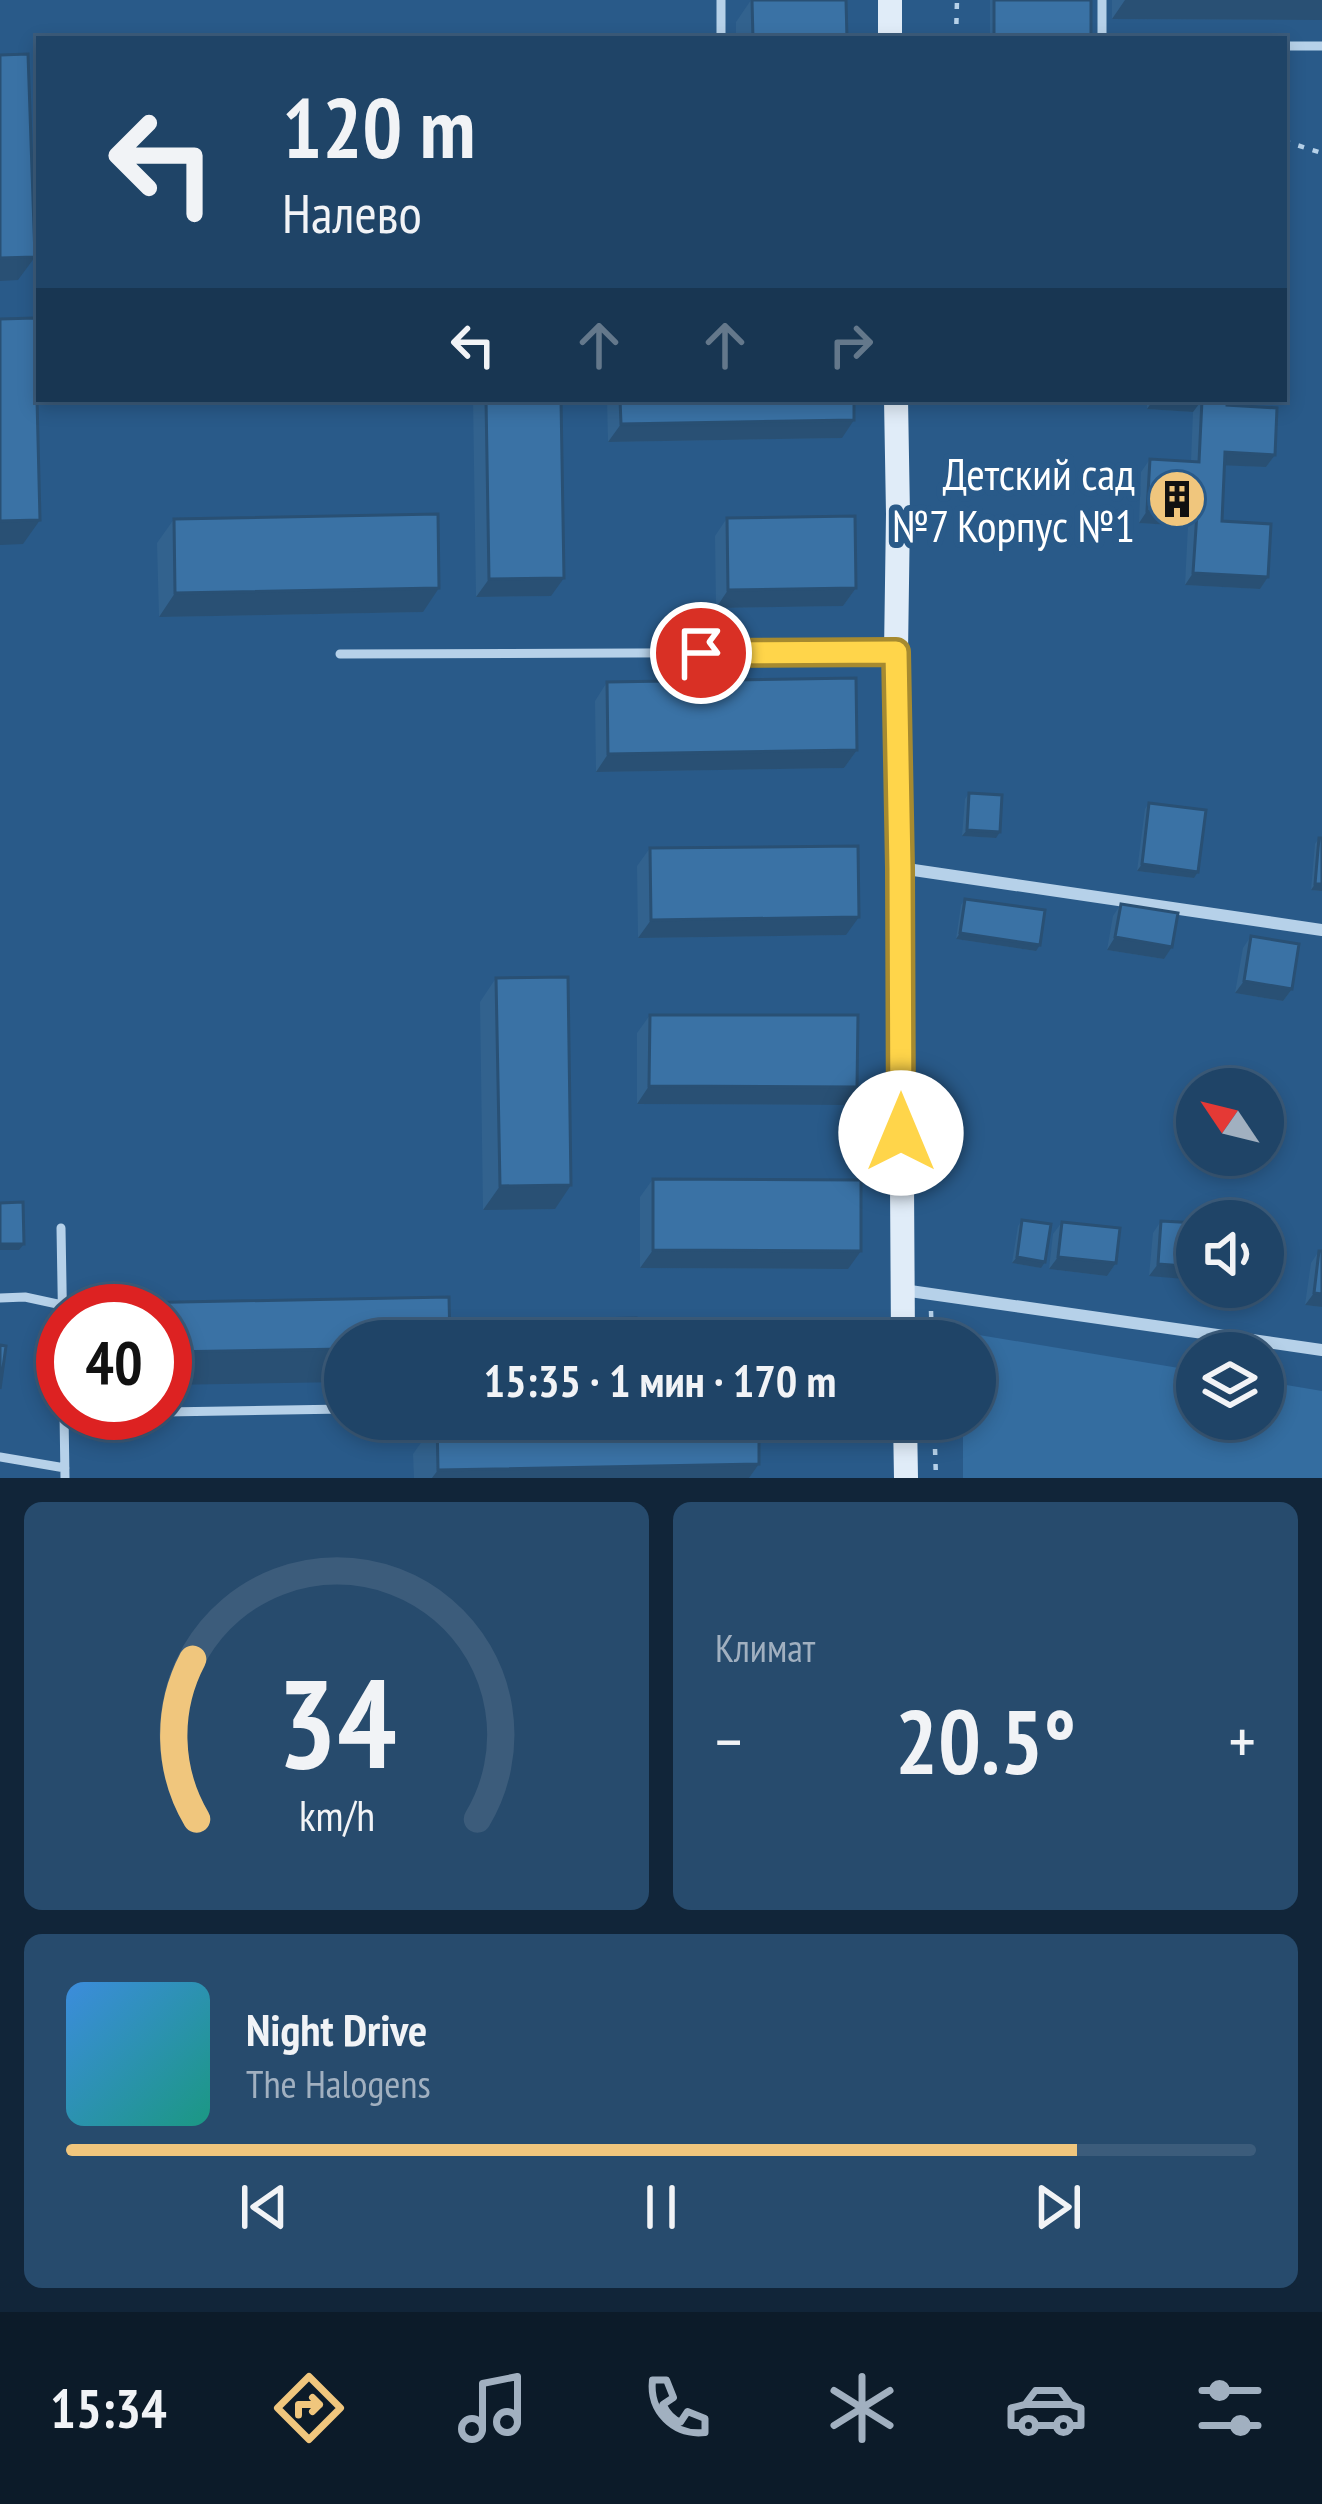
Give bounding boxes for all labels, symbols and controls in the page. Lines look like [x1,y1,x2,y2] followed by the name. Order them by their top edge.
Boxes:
[282,72,475,181] text: 120 m
[84,84,240,240] icon: left
[282,178,422,248] text: Налево
[440,312,506,378] icon: left
[566,312,632,378] icon: ahead
[692,312,758,378] icon: ahead
[818,312,884,378] icon: right
[892,444,1135,554] place label: Детский сад №7 Корпус №1
[1146,468,1208,530] building icon: Детский сад №7 Корпус №1
[650,602,752,704] pin
[668,620,734,686] icon: arrive
[1176,1068,1284,1176] north arrow
[1176,1068,1284,1440] map controls
[838,1070,964,1196] position arrow
[1176,1200,1284,1308] button: sound
[36,1284,192,1440] speed limit sign: 40
[1176,1332,1284,1440] button: layers
[484,1351,836,1409] text: 15:35 · 1 мин · 170 m
[715,1622,815,1673] text: Климат
[277,1641,396,1802] text: 34
[895,1682,1076,1799] text: 20.5°
[715,1698,742,1783] text: −
[1229,1698,1256,1783] text: +
[298,1787,375,1843] text: km/h
[246,2000,427,2058] text: Night Drive
[246,2058,431,2109] text: The Halogens
[231,2174,297,2240] icon: previous
[628,2174,694,2240] icon: pause
[1025,2174,1091,2240] icon: next
[267,2366,351,2450] icon: directions
[451,2366,535,2450] icon: music
[635,2366,719,2450] icon: phone
[820,2366,904,2450] icon: climate
[1004,2366,1088,2450] icon: car
[1188,2366,1272,2450] icon: filters
[50,2373,167,2443] text: 15:34

